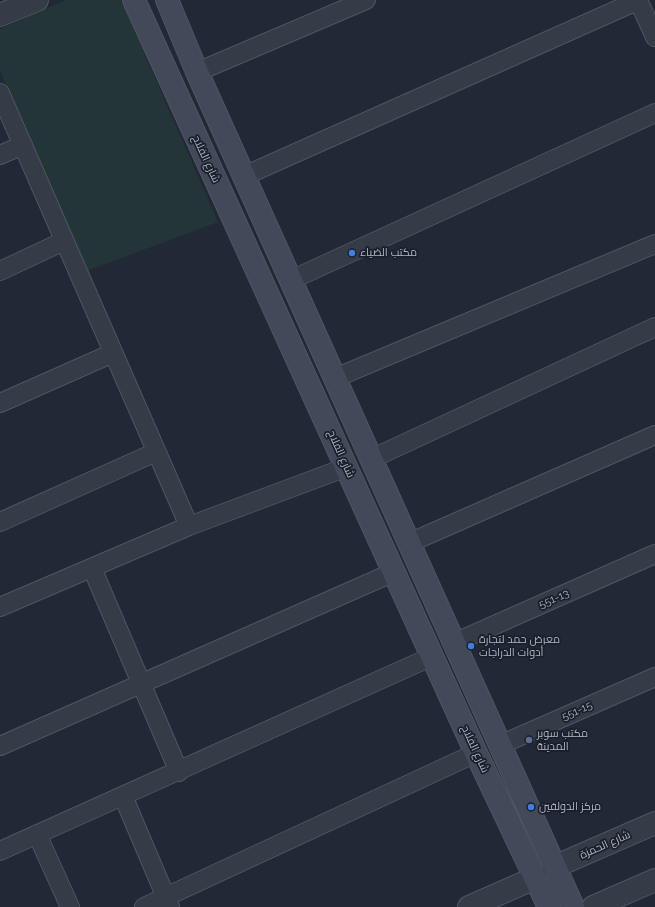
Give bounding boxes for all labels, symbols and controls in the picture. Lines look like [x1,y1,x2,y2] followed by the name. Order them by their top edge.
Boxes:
[189,133,223,185] street label: شارع الفلاح
[360,246,417,260] place label: مكتب الضياء
[347,248,357,258] marker: مكتب الضياء
[325,428,357,480] street label: شارع الفلاح
[537,587,571,611] street label: 551-13
[479,633,560,659] place label: معرض حمد لتجارة أدوات الدراجات
[466,641,476,651] marker: معرض حمد لتجارة أدوات الدراجات
[560,698,594,724] street label: 551-15
[458,723,492,775] street label: شارع الفلاح
[537,727,588,753] place label: مكتب سوبر المدينة
[524,735,534,745] marker: مكتب سوبر المدينة
[539,800,601,814] place label: مركز الدولفين
[526,802,536,812] marker: مركز الدولفين
[578,828,632,862] street label: شارع الحمزة

